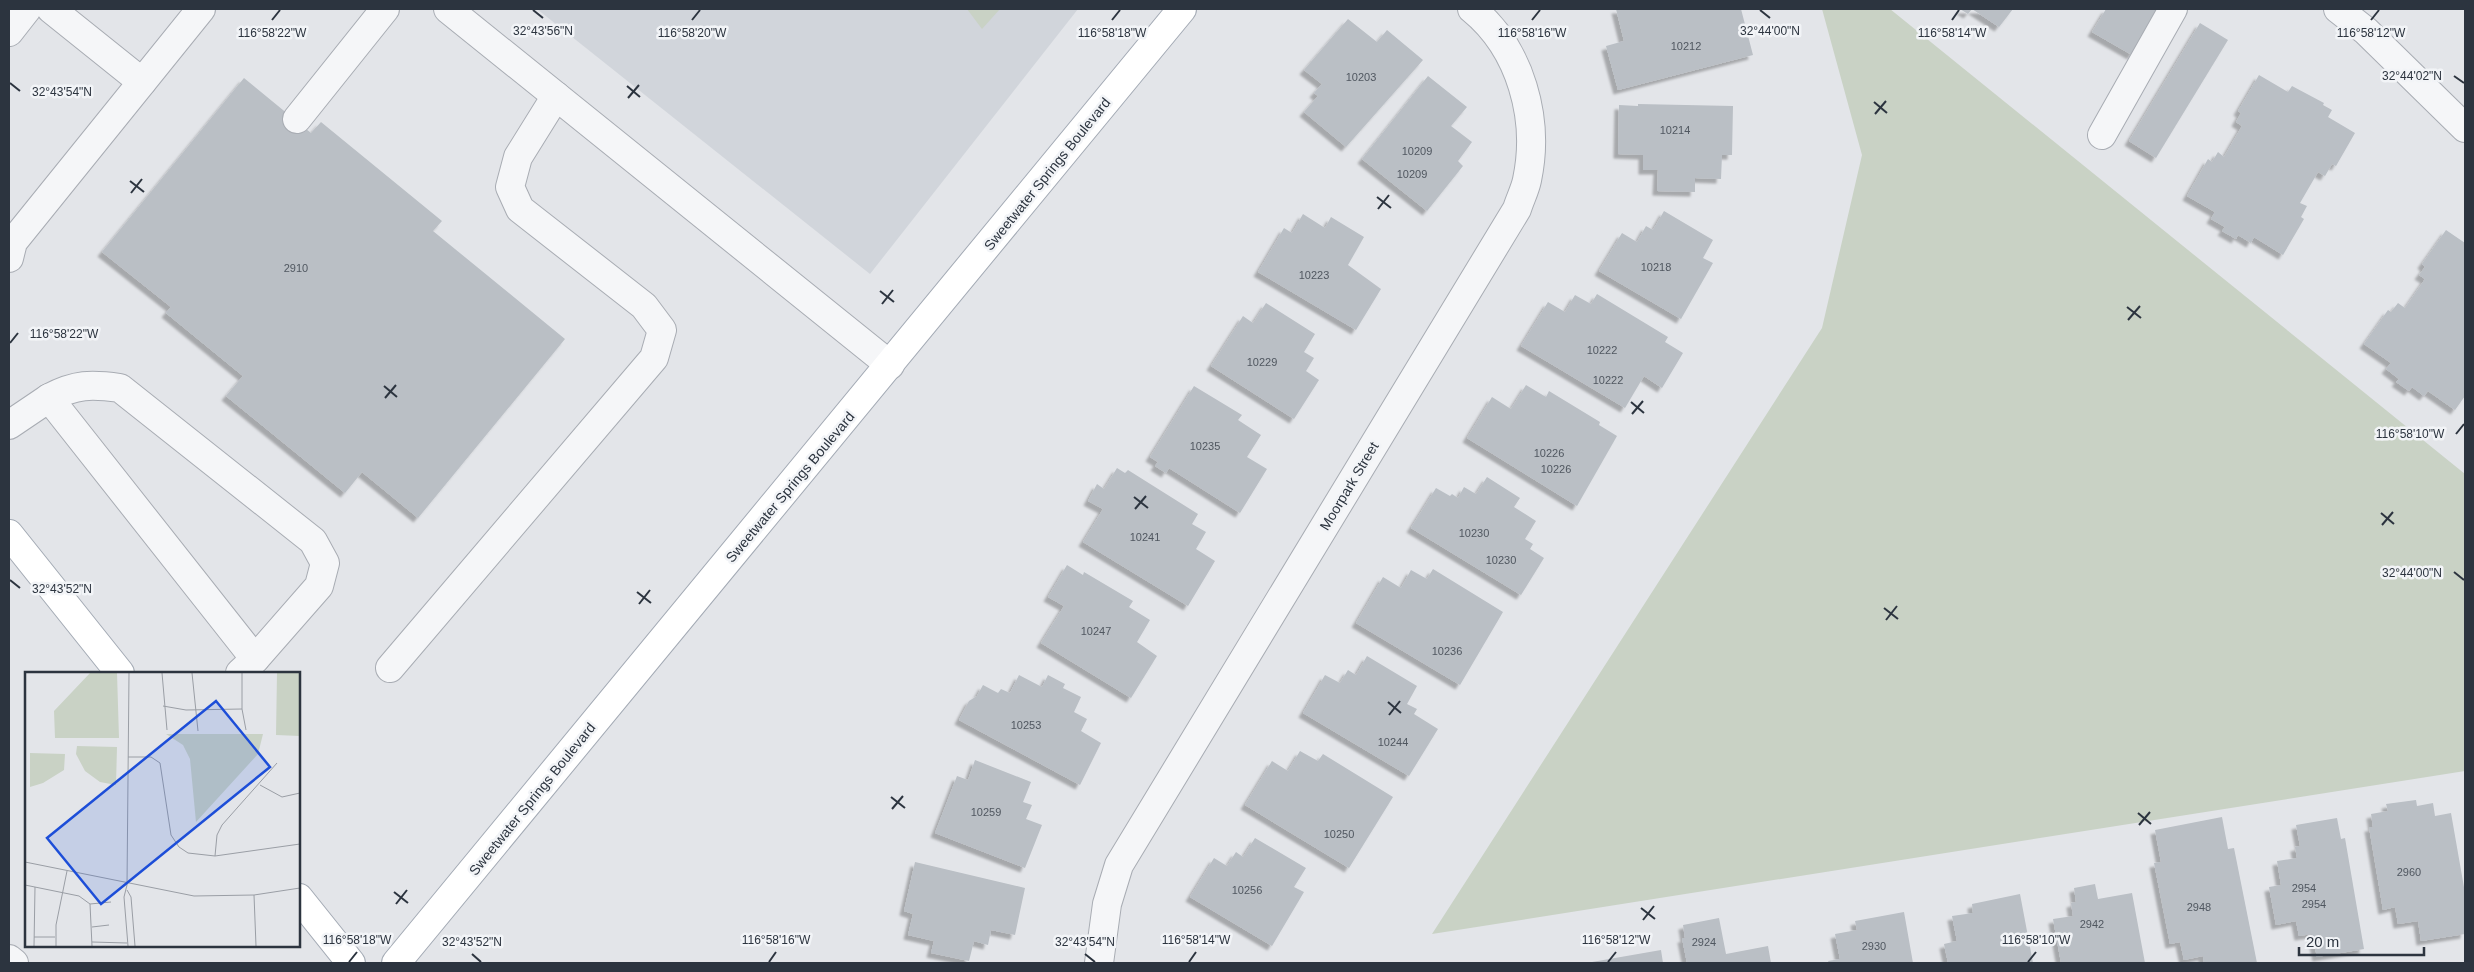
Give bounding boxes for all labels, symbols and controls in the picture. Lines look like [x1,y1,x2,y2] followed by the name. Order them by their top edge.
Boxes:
[513,24,573,38] text: 32°43'56"N
[1740,24,1800,38] text: 32°44'00"N
[238,26,307,40] text: 116°58'22"W
[658,26,727,40] text: 116°58'20"W
[1078,26,1147,40] text: 116°58'18"W
[1498,26,1567,40] text: 116°58'16"W
[1918,26,1987,40] text: 116°58'14"W
[2337,26,2406,40] text: 116°58'12"W
[1671,40,1701,52] house number: 10212
[2382,69,2442,83] text: 32°44'02"N
[1346,71,1376,83] house number: 10203
[32,85,92,99] text: 32°43'54"N
[981,95,1113,253] street label: Sweetwater Springs Boulevard
[1660,124,1690,136] house number: 10214
[1402,145,1432,157] house number: 10209
[1397,168,1427,180] house number: 10209
[1641,261,1671,273] house number: 10218
[284,262,308,274] house number: 2910
[1299,269,1329,281] house number: 10223
[30,327,99,341] text: 116°58'22"W
[1587,344,1617,356] house number: 10222
[1247,356,1277,368] house number: 10229
[1593,374,1623,386] house number: 10222
[722,409,858,565] street label: Sweetwater Springs Boulevard
[2376,427,2445,441] text: 116°58'10"W
[1316,439,1382,533] street label: Moorpark Street
[1190,440,1220,452] house number: 10235
[1534,447,1564,459] house number: 10226
[1541,463,1571,475] house number: 10226
[1459,527,1489,539] house number: 10230
[1130,531,1160,543] house number: 10241
[1486,554,1516,566] house number: 10230
[2382,566,2442,580] text: 32°44'00"N
[32,582,92,596] text: 32°43'52"N
[1081,625,1111,637] house number: 10247
[1432,645,1462,657] house number: 10236
[25,672,300,947] inset map
[1011,719,1041,731] house number: 10253
[466,720,598,878] street label: Sweetwater Springs Boulevard
[1378,736,1408,748] house number: 10244
[971,806,1001,818] house number: 10259
[1324,828,1354,840] house number: 10250
[2397,866,2421,878] house number: 2960
[2292,882,2316,894] house number: 2954
[1232,884,1262,896] house number: 10256
[2302,898,2326,910] house number: 2954
[2187,901,2211,913] house number: 2948
[2080,918,2104,930] house number: 2942
[2299,924,2424,956] scale bar
[323,933,392,947] text: 116°58'18"W
[742,933,811,947] text: 116°58'16"W
[1162,933,1231,947] text: 116°58'14"W
[1582,933,1651,947] text: 116°58'12"W
[2002,933,2071,947] text: 116°58'10"W
[2306,933,2339,950] text: 20 m
[442,935,502,949] text: 32°43'52"N
[1055,935,1115,949] text: 32°43'54"N
[1692,936,1716,948] house number: 2924
[1862,940,1886,952] house number: 2930

